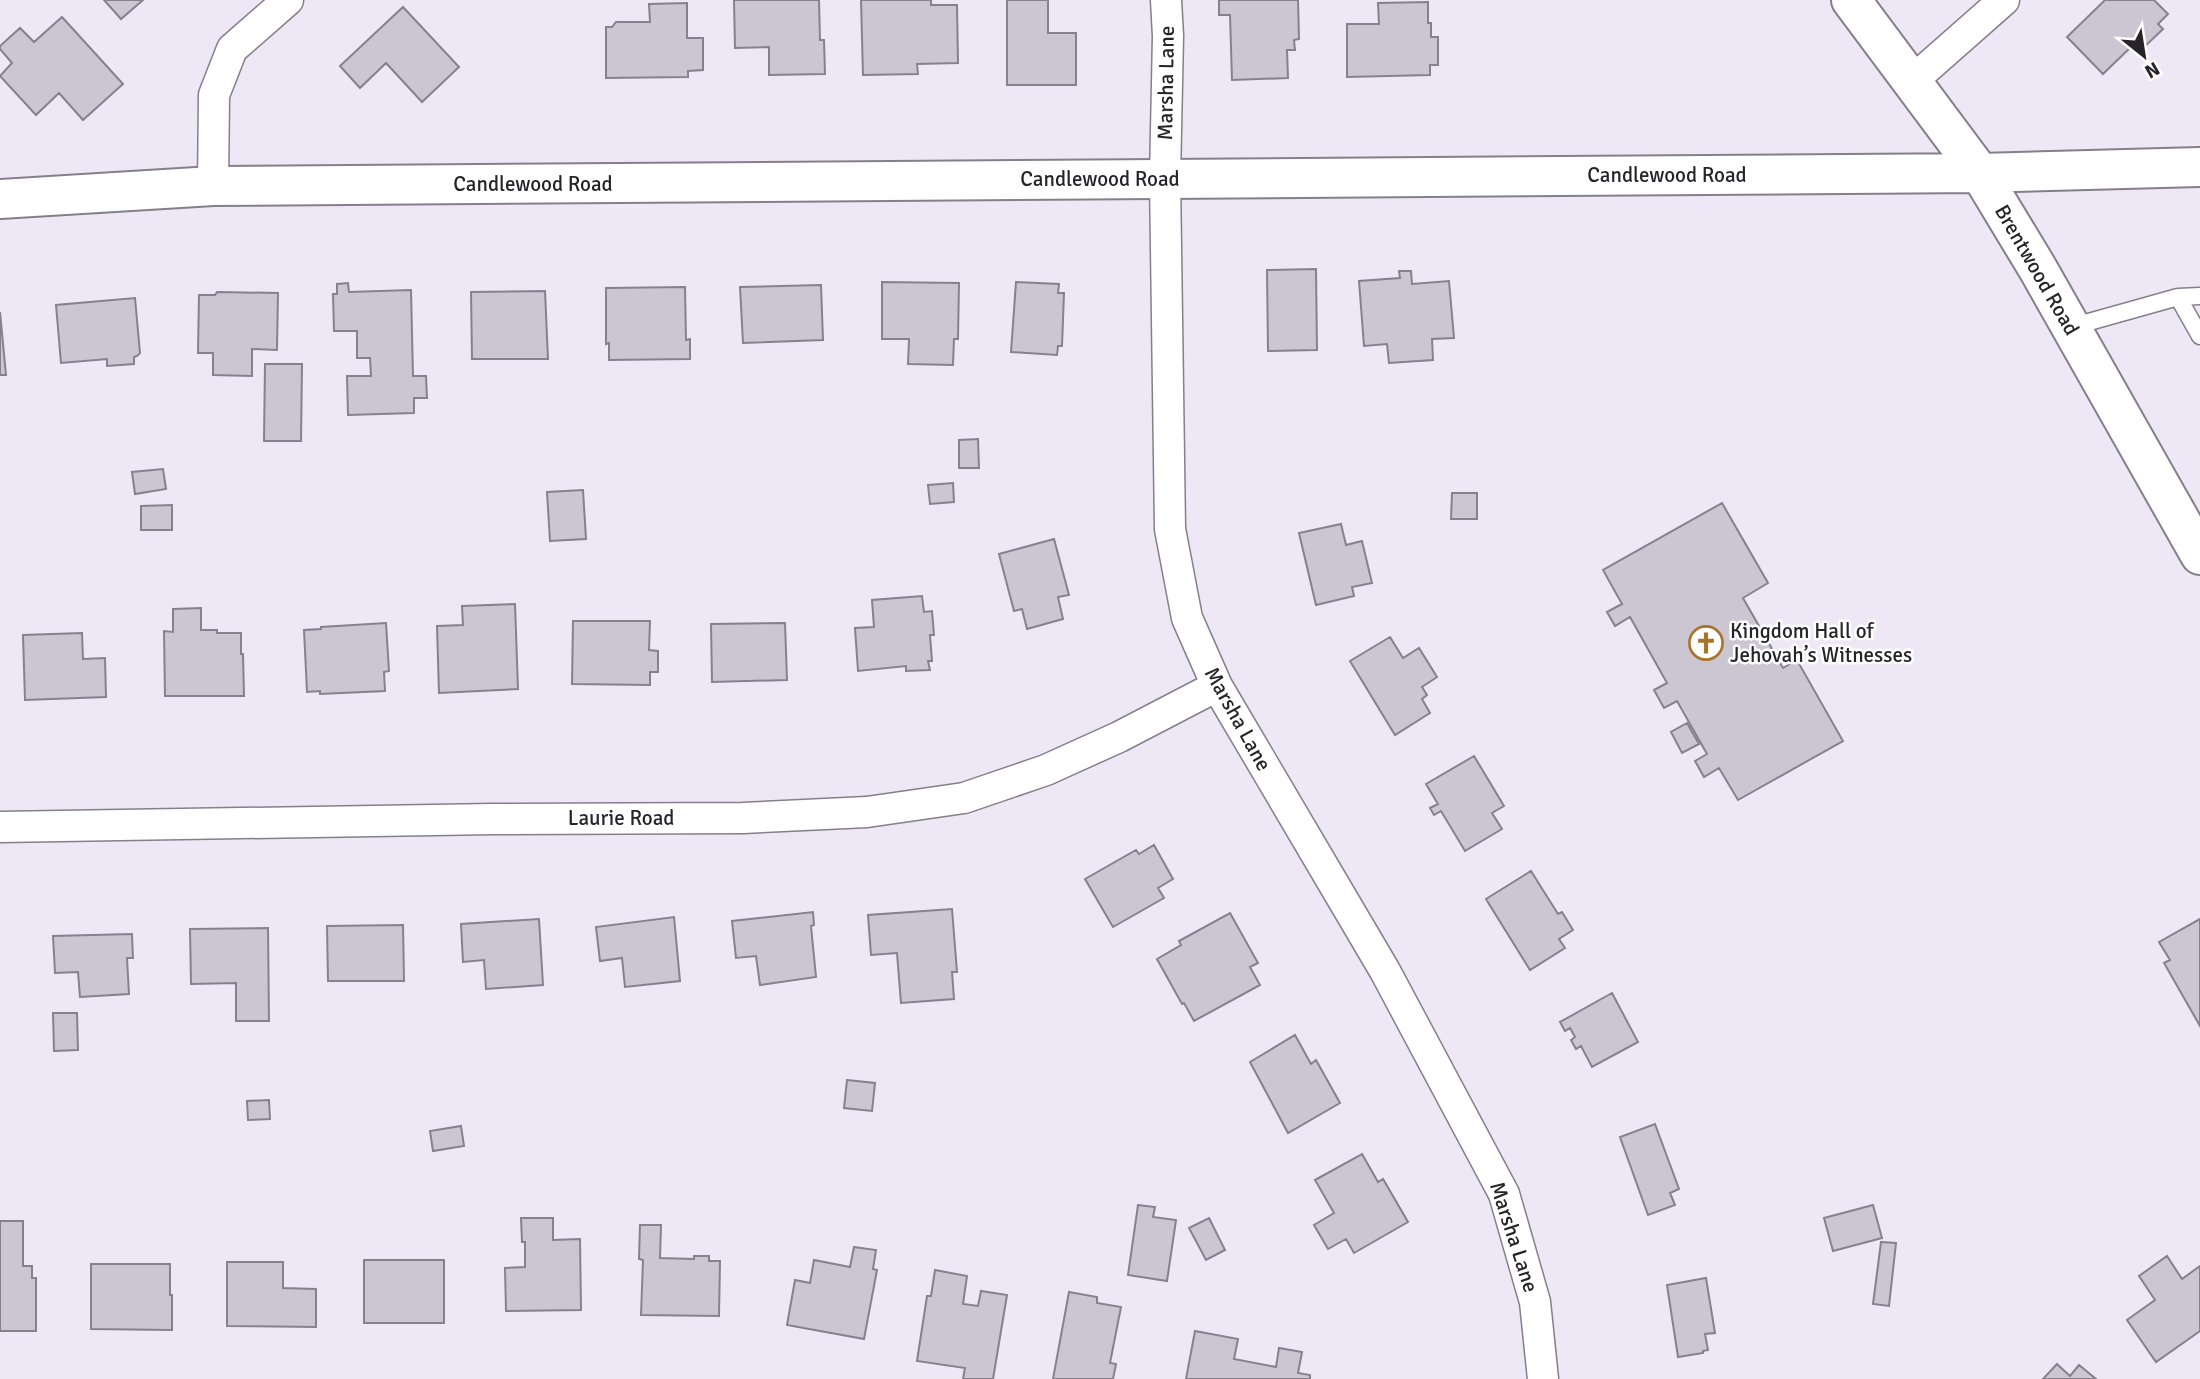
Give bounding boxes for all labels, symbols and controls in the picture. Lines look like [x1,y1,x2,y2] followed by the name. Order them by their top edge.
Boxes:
[2109,21,2179,91] north arrow
[1152,25,1180,141] street label: Marsha Lane
[2140,56,2164,84] text: N
[1587,162,1747,188] street label: Candlewood Road
[1020,166,1180,192] street label: Candlewood Road
[453,171,613,197] street label: Candlewood Road
[1989,200,2085,340] street label: Brentwood Road
[1730,618,1912,668] place label: Kingdom Hall of Jehovah’s Witnesses
[1687,624,1725,662] church icon: Kingdom Hall of Jehovah’s Witnesses
[1199,663,1277,775] street label: Marsha Lane
[568,805,674,831] street label: Laurie Road
[1484,1178,1544,1296] street label: Marsha Lane

